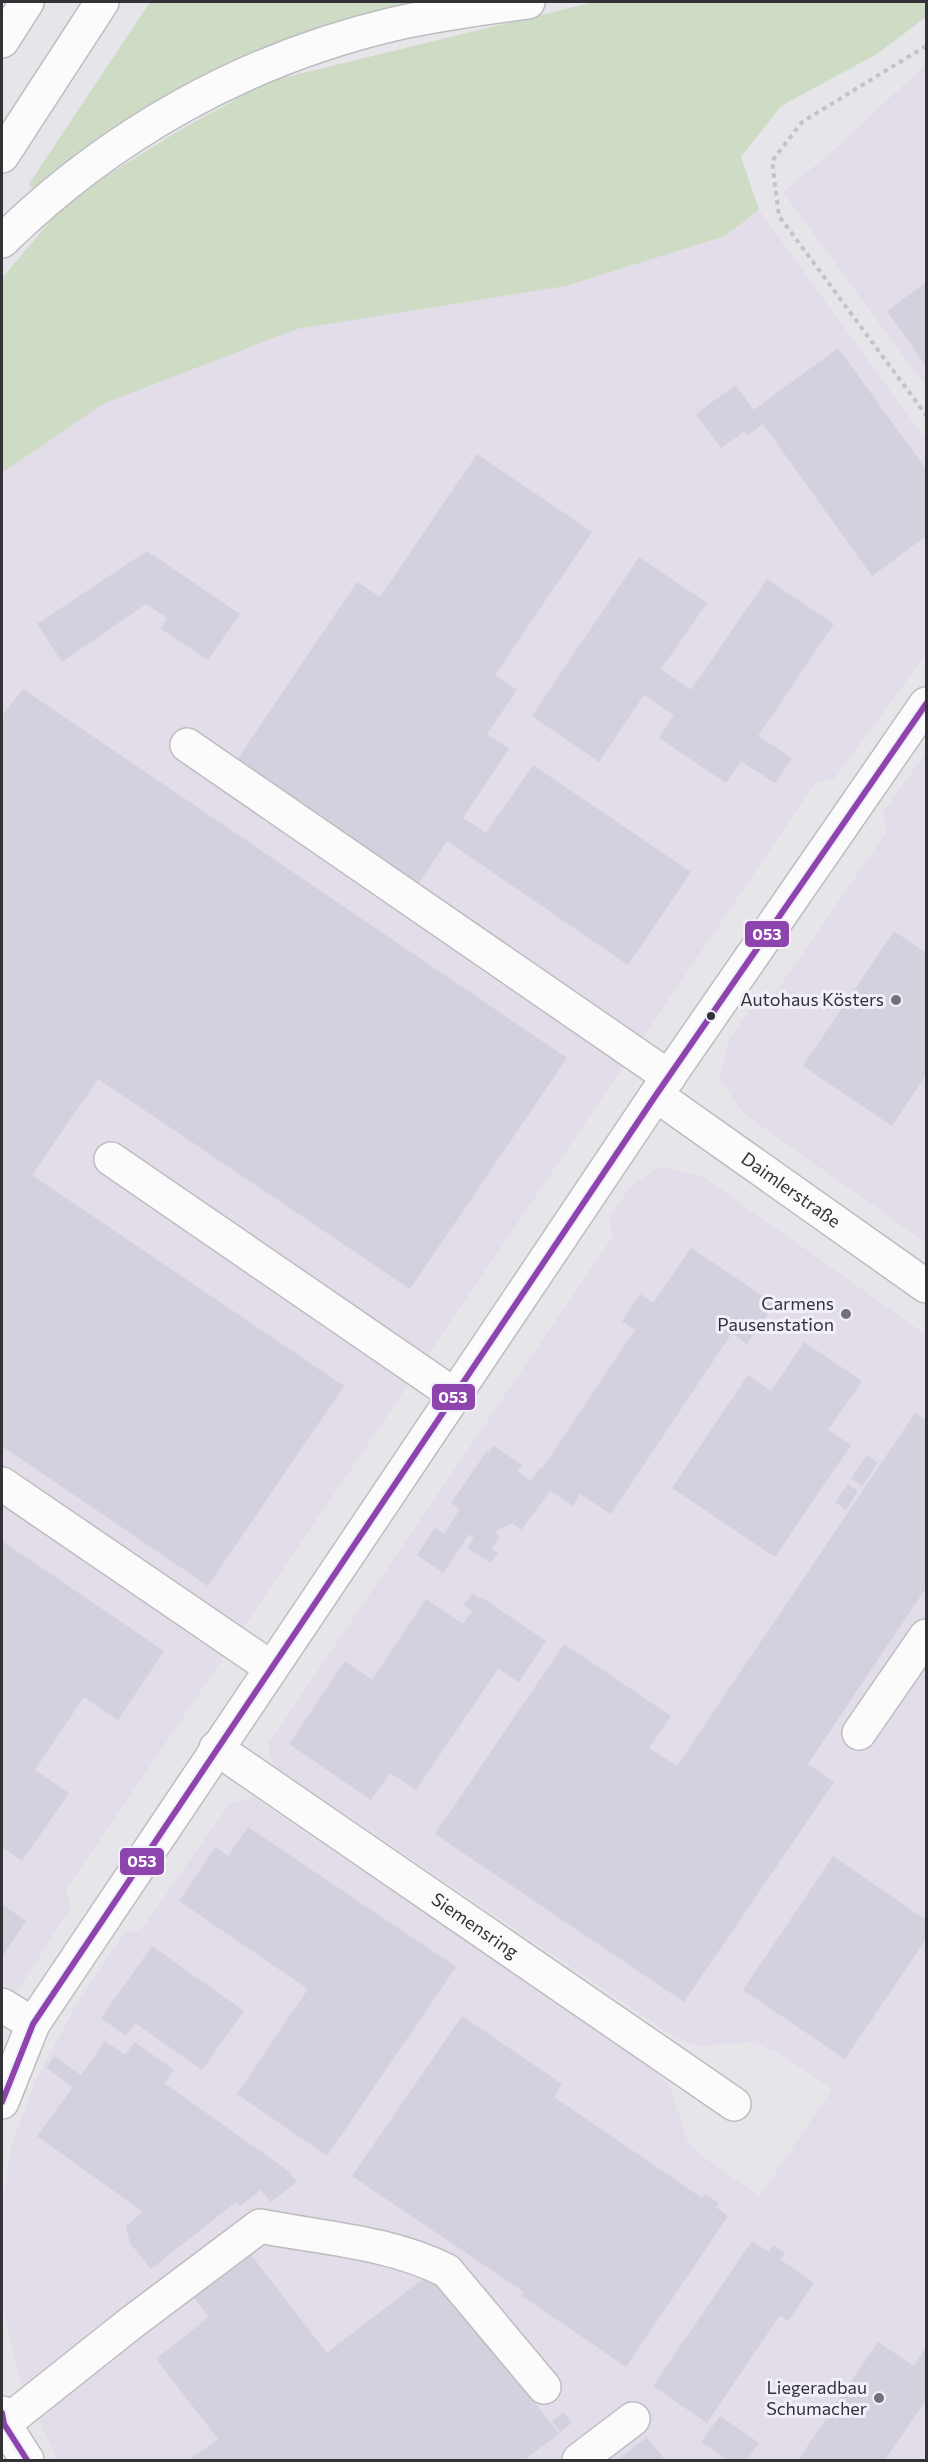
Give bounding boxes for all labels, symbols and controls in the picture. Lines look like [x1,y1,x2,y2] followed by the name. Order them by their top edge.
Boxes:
[744,920,790,948] line badge: 053
[752,924,782,943] text: 053
[740,988,884,1010] place label: Autohaus Kösters
[889,993,903,1007] marker: Autohaus Kösters
[705,1010,717,1022] unlabelled marker
[737,1147,845,1232] street label: Daimlerstraße
[717,1292,834,1335] place label: Carmens Pausenstation
[839,1307,853,1321] marker: Carmens Pausenstation
[431,1383,476,1411] line badge: 053
[438,1387,468,1406] text: 053
[119,1847,165,1876] line badge: 053
[127,1851,157,1870] text: 053
[428,1888,523,1963] street label: Siemensring
[766,2376,867,2419] place label: Liegeradbau Schumacher
[872,2391,886,2405] marker: Liegeradbau Schumacher

